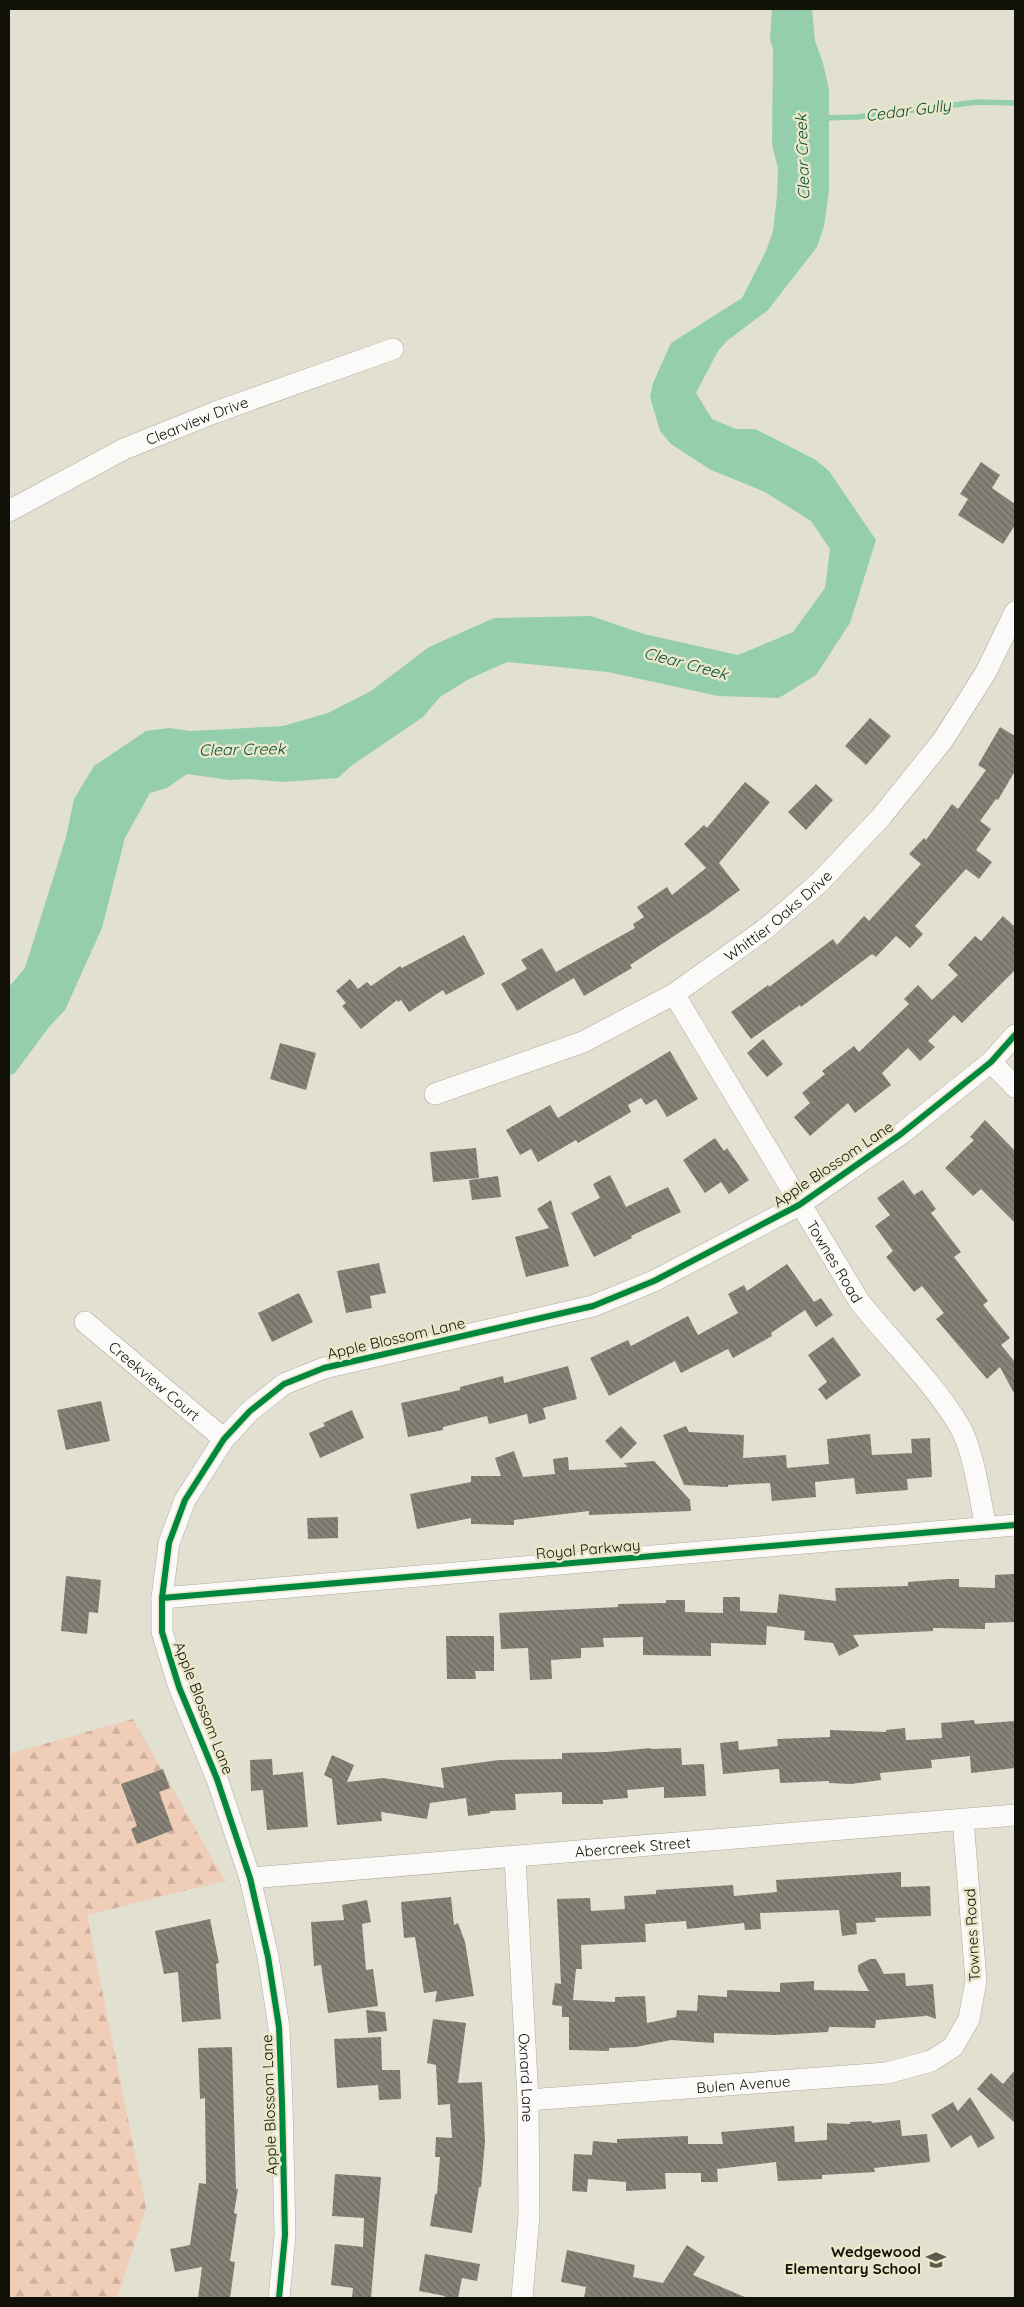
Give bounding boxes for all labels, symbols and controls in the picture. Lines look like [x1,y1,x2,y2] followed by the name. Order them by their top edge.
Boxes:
[864,95,953,125] water label: Cedar Gully
[790,112,813,200] water label: Clear Creek
[143,392,251,449] street label: Clearview Drive
[642,642,732,684] water label: Clear Creek
[199,738,287,760] water label: Clear Creek
[720,866,836,965] street label: Whittier Oaks Drive
[769,1117,897,1211] street label: Apple Blossom Lane
[803,1216,867,1306] street label: Townes Road
[325,1313,467,1363] street label: Apple Blossom Lane
[105,1337,204,1424] street label: Creekview Court
[535,1535,641,1563] street label: Royal Parkway
[170,1639,238,1777] street label: Apple Blossom Lane
[574,1832,691,1861] street label: Abercreek Street
[960,1888,984,1982] street label: Townes Road
[515,2033,538,2122] street label: Oxnard Lane
[257,2034,281,2176] street label: Apple Blossom Lane
[696,2071,791,2097] street label: Bulen Avenue
[785,2242,921,2278] place label: Wedgewood Elementary School
[925,2249,947,2271] school or university icon: Wedgewood Elementary School

